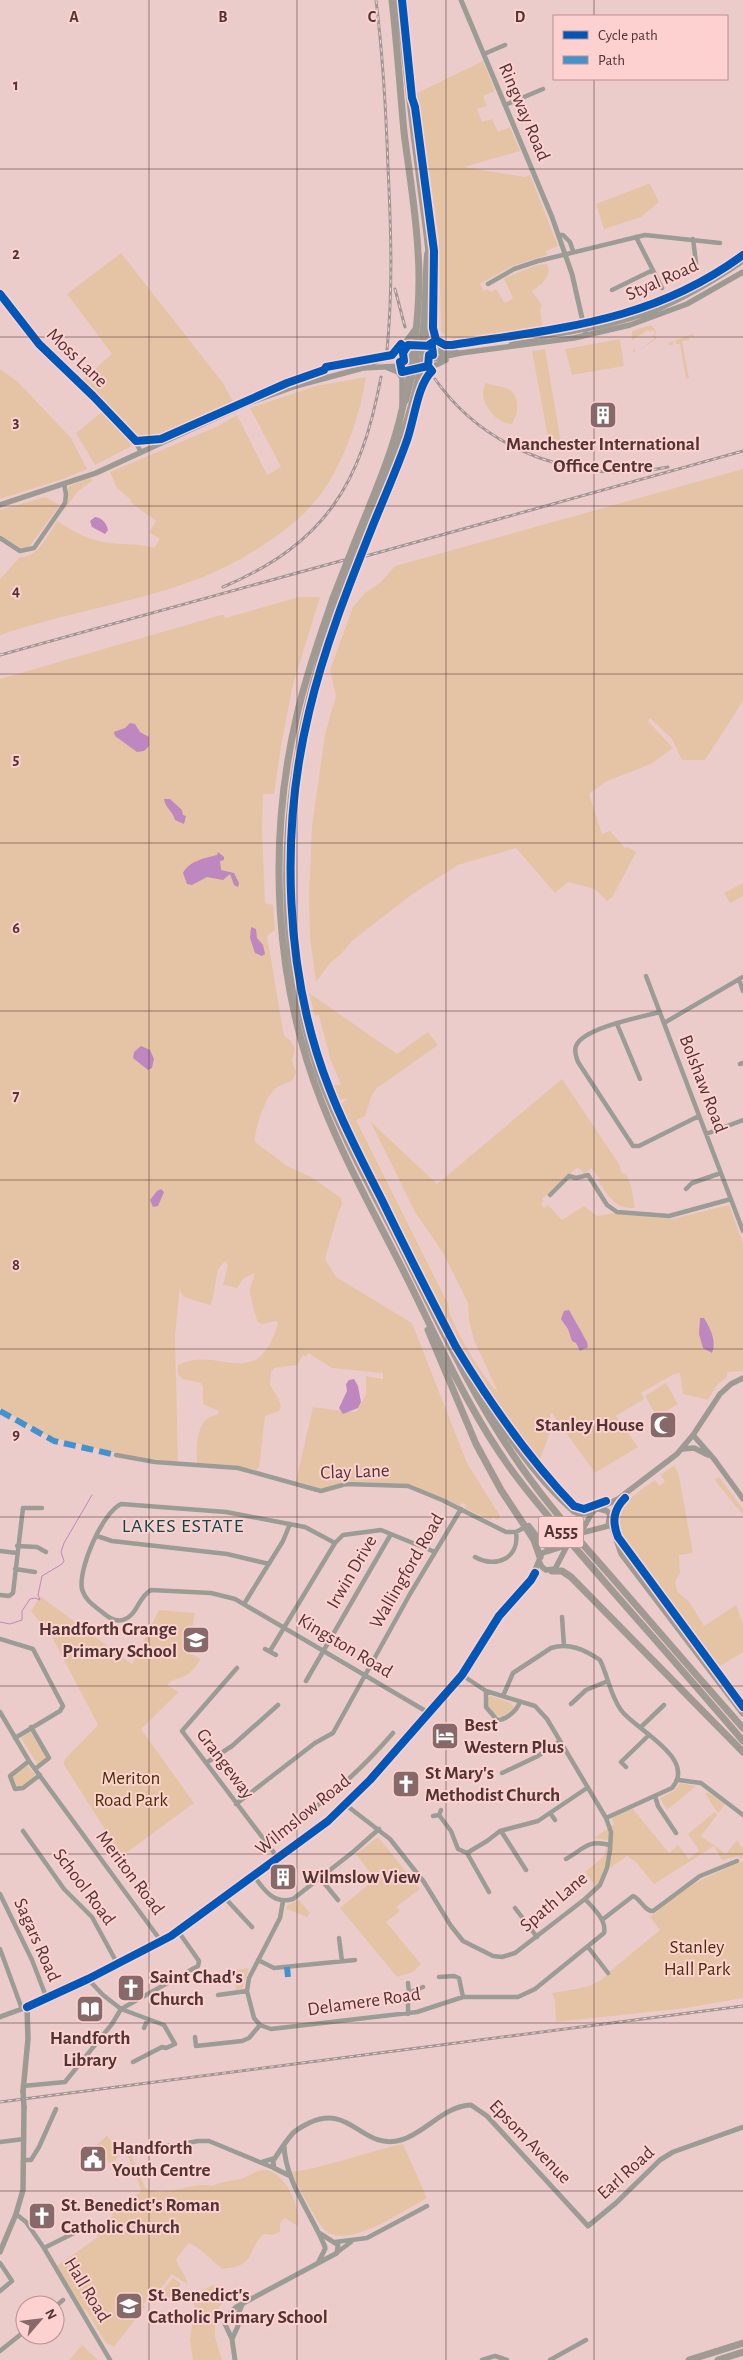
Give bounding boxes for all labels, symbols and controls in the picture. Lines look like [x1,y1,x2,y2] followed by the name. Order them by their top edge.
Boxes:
[69,9,79,25] text: A
[218,9,228,25] text: B
[368,9,377,25] text: C
[515,9,526,25] text: D
[553,15,728,80] legend
[598,28,658,43] text: Cycle path
[598,53,625,68] text: Path
[495,60,553,164] street label: Ringway Road
[13,77,19,93] text: 1
[12,246,20,262] text: 2
[623,256,701,304] street label: Styal Road
[43,325,111,391] street label: Moss Lane
[588,400,618,430] building icon: Manchester International Office Centre
[13,414,20,430] text: 3
[506,435,700,476] place label: Manchester International Office Centre
[12,583,20,599] text: 4
[13,751,20,767] text: 5
[12,920,20,936] text: 6
[676,1032,730,1136] street label: Bolshaw Road
[13,1088,20,1104] text: 7
[12,1257,20,1273] text: 8
[648,1410,678,1440] mosque icon: Stanley House
[535,1416,644,1435] place label: Stanley House
[12,1426,20,1442] text: 9
[320,1461,390,1483] street label: Clay Lane
[366,1510,448,1632] street label: Wallingford Road
[122,1516,244,1536] district label: LAKES ESTATE
[538,1516,584,1548] road number: A555
[323,1532,381,1612] street label: Irwin Drive
[294,1610,396,1682] street label: Kingston Road
[39,1620,177,1661] place label: Handforth Grange Primary School
[181,1625,211,1655] school or university icon: Handforth Grange Primary School
[464,1716,564,1757] place label: Best Western Plus
[430,1721,460,1751] hotel icon: Best Western Plus
[193,1725,257,1803] street label: Grangeway
[425,1764,560,1805] place label: St Mary's Methodist Church
[94,1769,168,1810] park label: Meriton Road Park
[391,1769,421,1799] church icon: St Mary's Methodist Church
[252,1771,354,1859] street label: Wilmslow Road
[92,1827,168,1919] street label: Meriton Road
[49,1845,119,1929] street label: School Road
[268,1862,298,1892] building icon: Wilmslow View
[302,1868,421,1887] place label: Wilmslow View
[517,1869,591,1935] street label: Spath Lane
[10,1895,64,1985] street label: Sagars Road
[664,1938,731,1979] park label: Stanley Hall Park
[150,1968,243,2009] place label: Saint Chad's Church
[116,1973,146,2003] church icon: Saint Chad's Church
[306,1985,422,2019] street label: Delamere Road
[75,1994,105,2024] library icon: Handforth Library
[50,2029,130,2070] place label: Handforth Library
[485,2096,575,2188] street label: Epsom Avenue
[112,2139,211,2180] place label: Handforth Youth Centre
[594,2143,658,2203] street label: Earl Road
[78,2144,108,2174] public building icon: Handforth Youth Centre
[61,2196,220,2237] place label: St. Benedict's Roman Catholic Church
[27,2201,57,2231] church icon: St. Benedict's Roman Catholic Church
[60,2254,114,2326] street label: Hall Road
[148,2286,328,2327] place label: St. Benedict's Catholic Primary School
[114,2291,144,2321] school or university icon: St. Benedict's Catholic Primary School
[15,2295,65,2345] north arrow
[42,2307,59,2322] text: N

